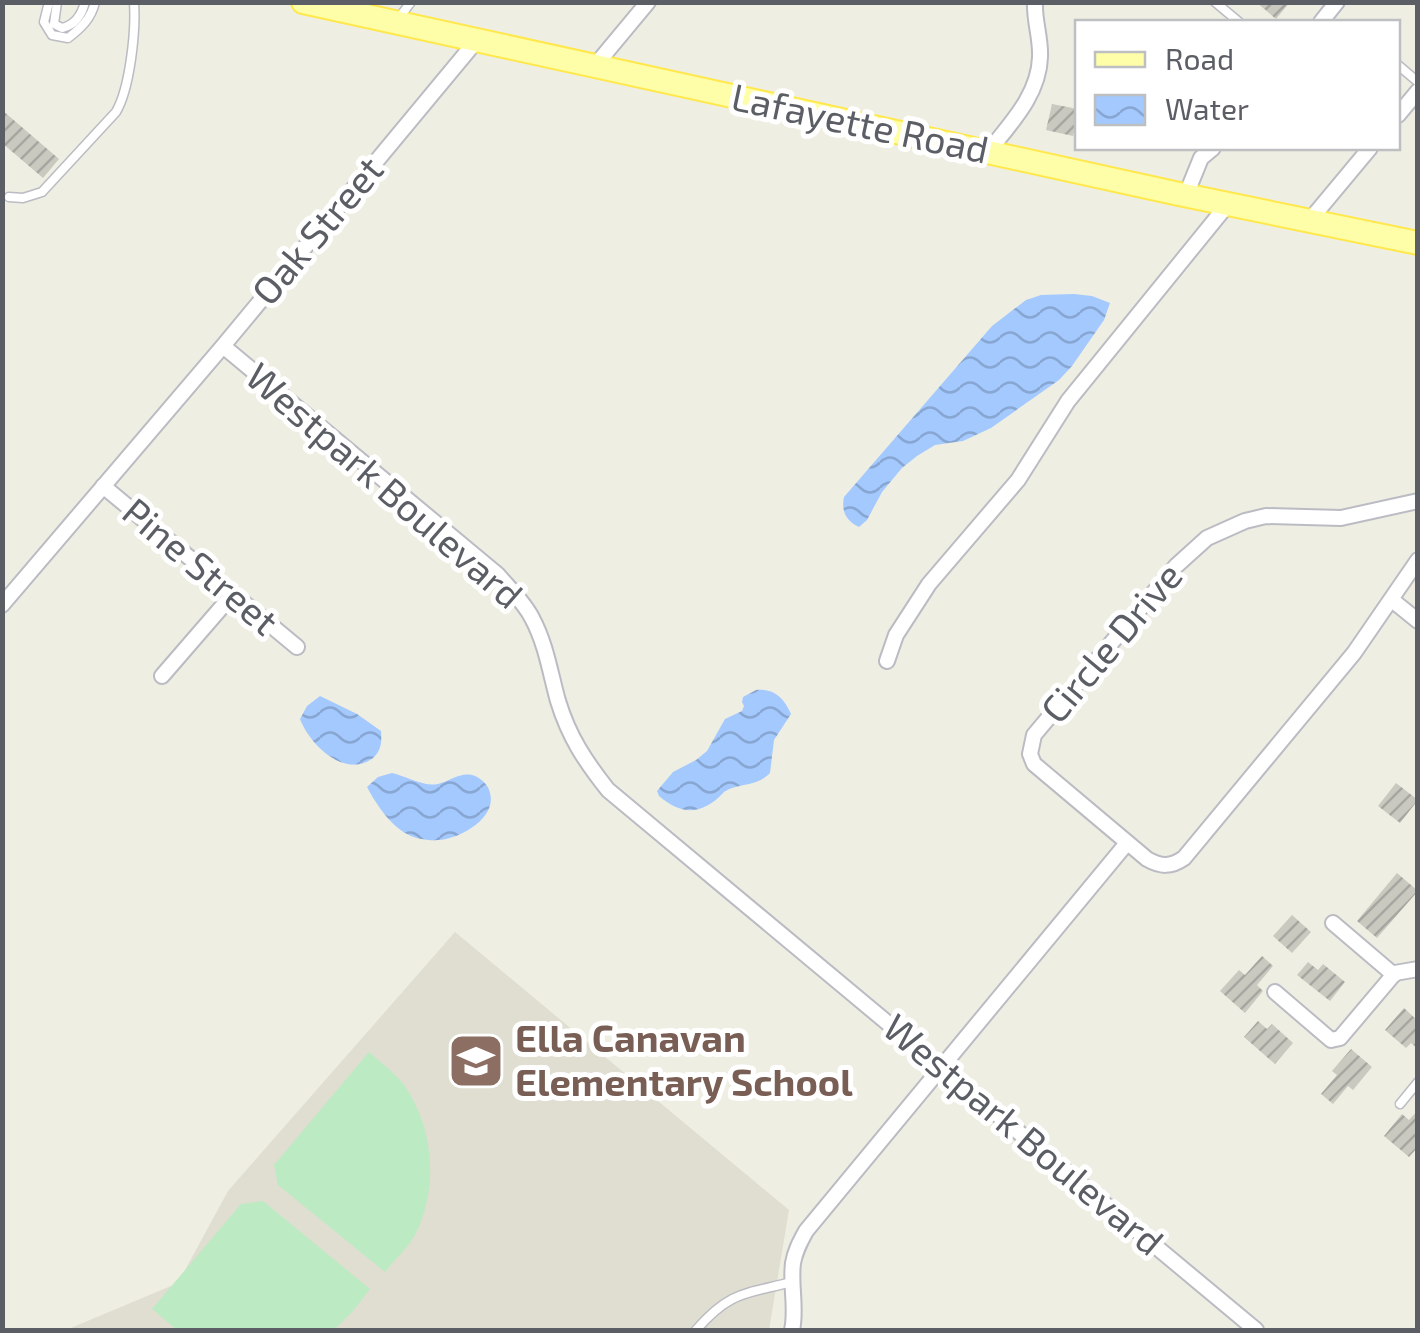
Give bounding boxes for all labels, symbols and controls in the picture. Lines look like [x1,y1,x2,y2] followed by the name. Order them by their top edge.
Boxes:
[1075,20,1400,150] legend
[1165,40,1234,76] text: Road
[728,72,993,172] street label: Lafayette Road
[1165,90,1249,126] text: Water
[241,146,392,313] street label: Oak Street
[238,352,533,617] street label: Westpark Boulevard
[114,487,288,644] street label: Pine Street
[1030,552,1191,731] street label: Circle Drive
[875,1003,1173,1264] street label: Westpark Boulevard
[515,1014,853,1104] place label: Ella Canavan Elementary School
[446,1031,506,1091] school or university icon: Ella Canavan Elementary School

